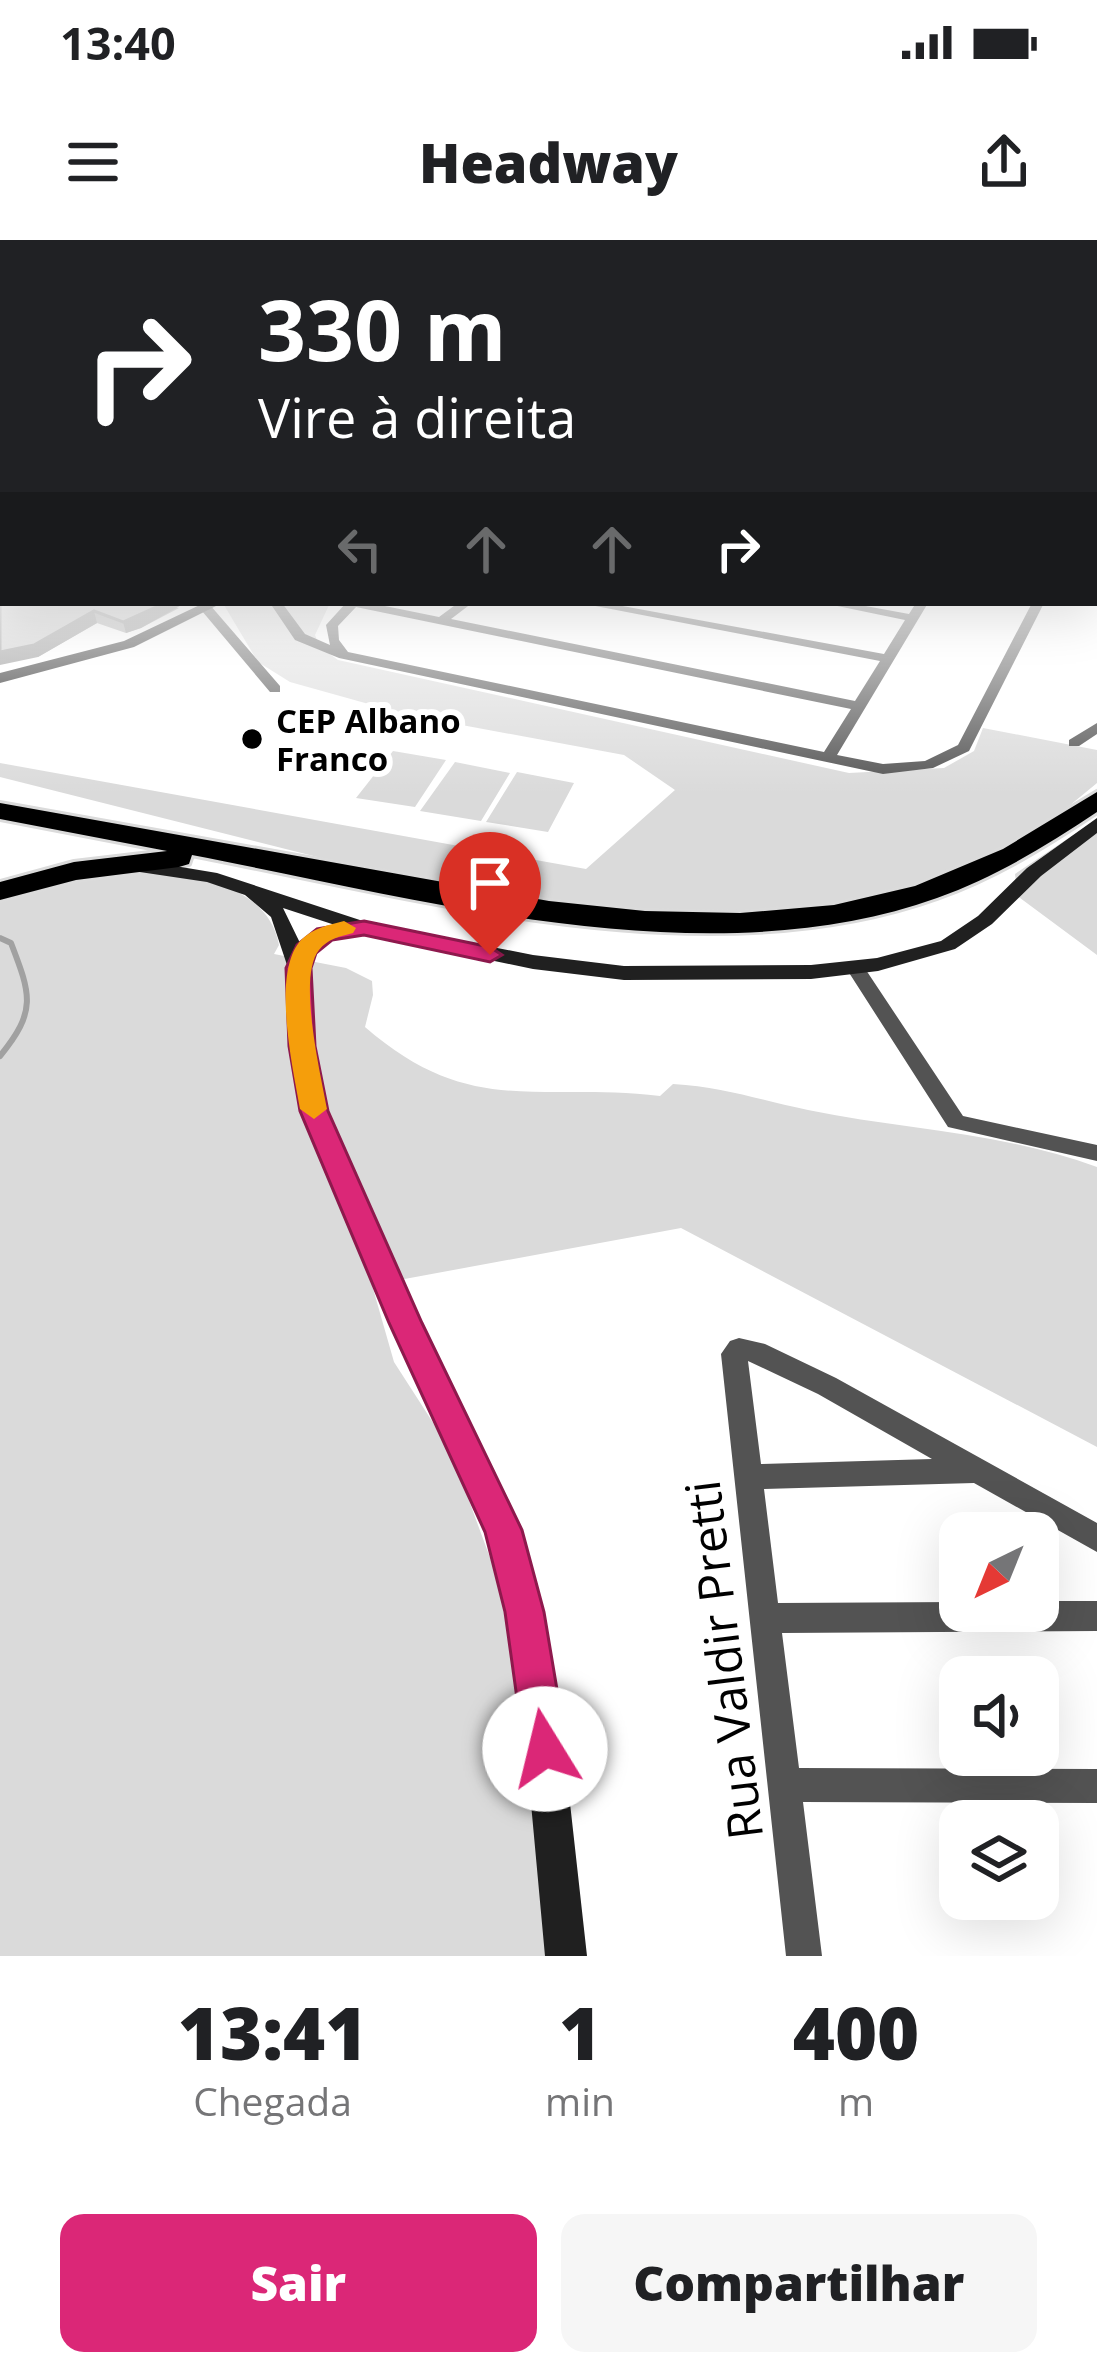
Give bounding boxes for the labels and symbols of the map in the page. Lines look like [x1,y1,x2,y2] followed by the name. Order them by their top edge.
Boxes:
[276,698,461,781] place label: CEP Albano Franco
[239,726,265,752] marker: CEP Albano Franco
[439,832,541,955] pin
[669,1477,777,1843] street label: Rua Valdir Pretti
[939,1512,1059,1632] north arrow
[482,1686,608,1812] position arrow

